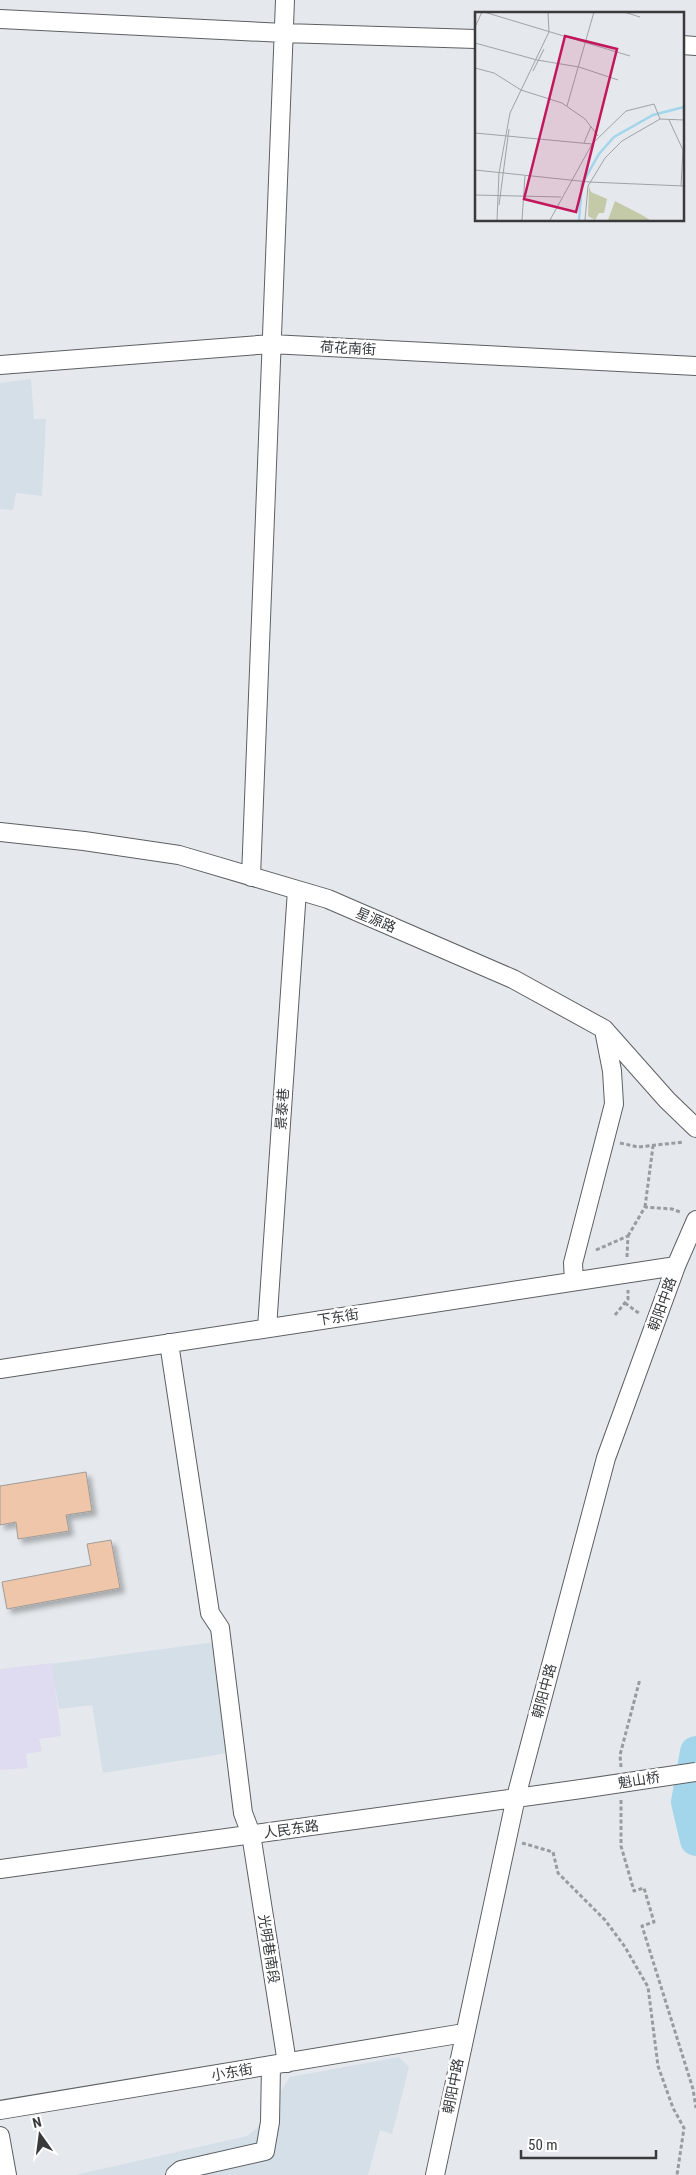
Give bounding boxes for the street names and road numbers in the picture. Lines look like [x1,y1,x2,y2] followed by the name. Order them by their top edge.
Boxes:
[320,339,376,357] street label: 荷花南街
[354,904,398,936] street label: 星源路
[273,1087,291,1131] street label: 景泰巷
[645,1275,679,1333] street label: 朝阳中路
[316,1306,360,1328] street label: 下东街
[529,1662,559,1720] street label: 朝阳中路
[617,1769,661,1791] street label: 魁山桥
[262,1817,320,1841] street label: 人民东路
[256,1913,282,1985] street label: 光明巷南段
[440,2057,466,2115] street label: 朝阳中路
[210,2060,254,2084] street label: 小东街

